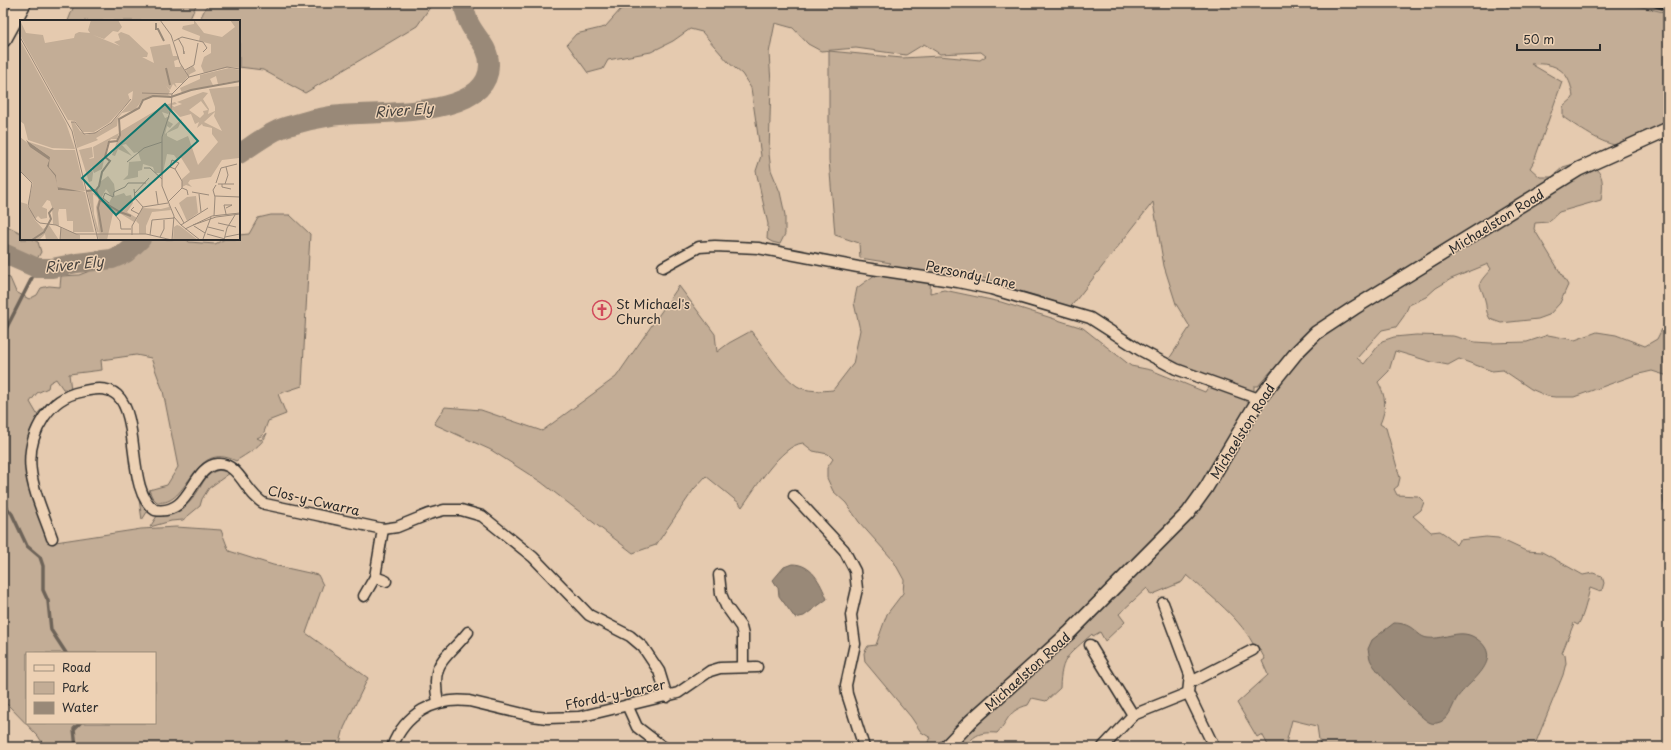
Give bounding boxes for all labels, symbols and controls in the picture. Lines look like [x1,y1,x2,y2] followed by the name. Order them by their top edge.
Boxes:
[20,20,240,240] inset map
[1517,26,1600,52] scale bar
[1523,30,1554,48] text: 50 m
[374,97,435,123] water label: River Ely
[1445,184,1547,258] street label: Michaelston Road
[44,250,105,278] water label: River Ely
[924,255,1018,293] street label: Persondy Lane
[616,294,690,328] place label: St Michael's Church
[591,299,613,321] church icon: St Michael's Church
[1205,380,1279,482] street label: Michaelston Road
[266,480,363,520] street label: Clos-y-Cwarra
[980,627,1074,715] street label: Michaelston Road
[26,652,156,724] legend
[62,658,91,676] text: Road
[563,674,668,714] street label: Ffordd-y-barcer
[62,678,89,696] text: Park
[62,698,99,716] text: Water

